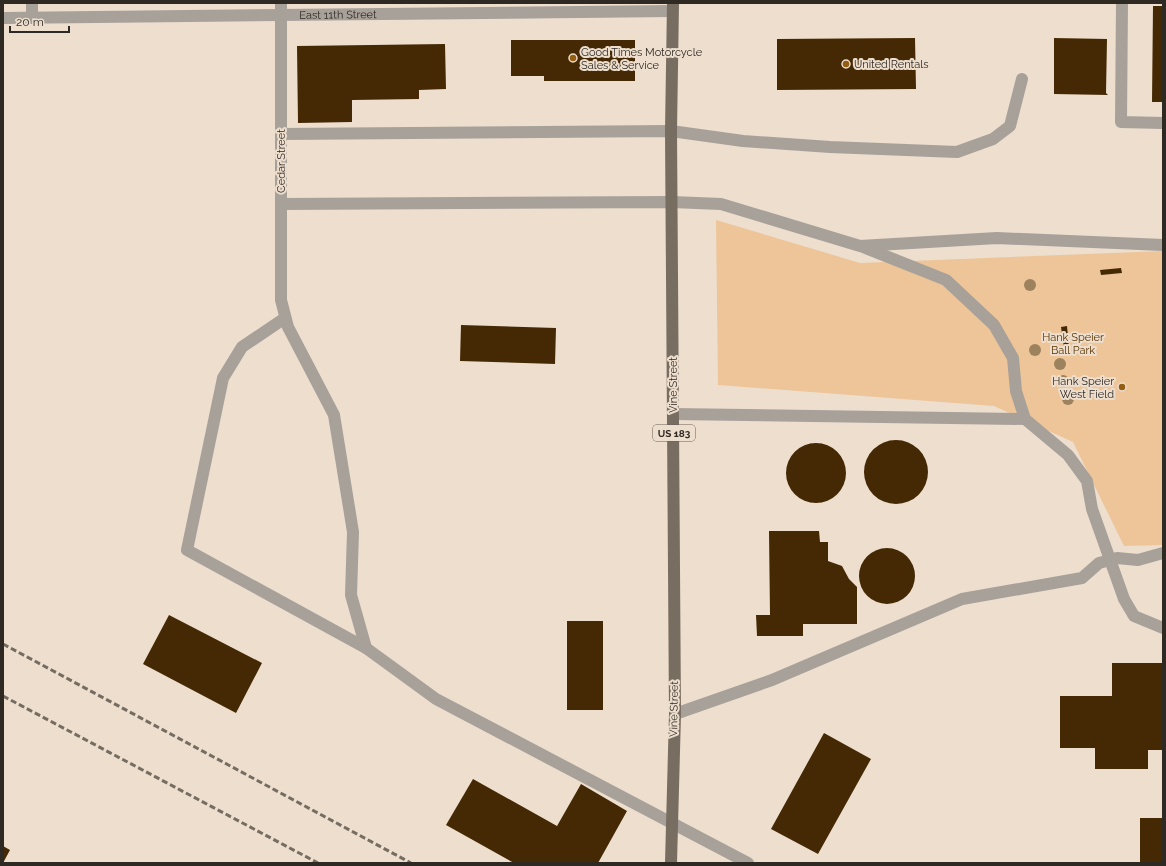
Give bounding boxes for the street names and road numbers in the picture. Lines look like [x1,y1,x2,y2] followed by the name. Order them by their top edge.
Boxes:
[299,8,377,21] street label: East 11th Street
[275,129,288,193] street label: Cedar Street
[667,357,680,413] street label: Vine Street
[653,425,695,441] road number: US 183
[667,681,681,737] street label: Vine Street

